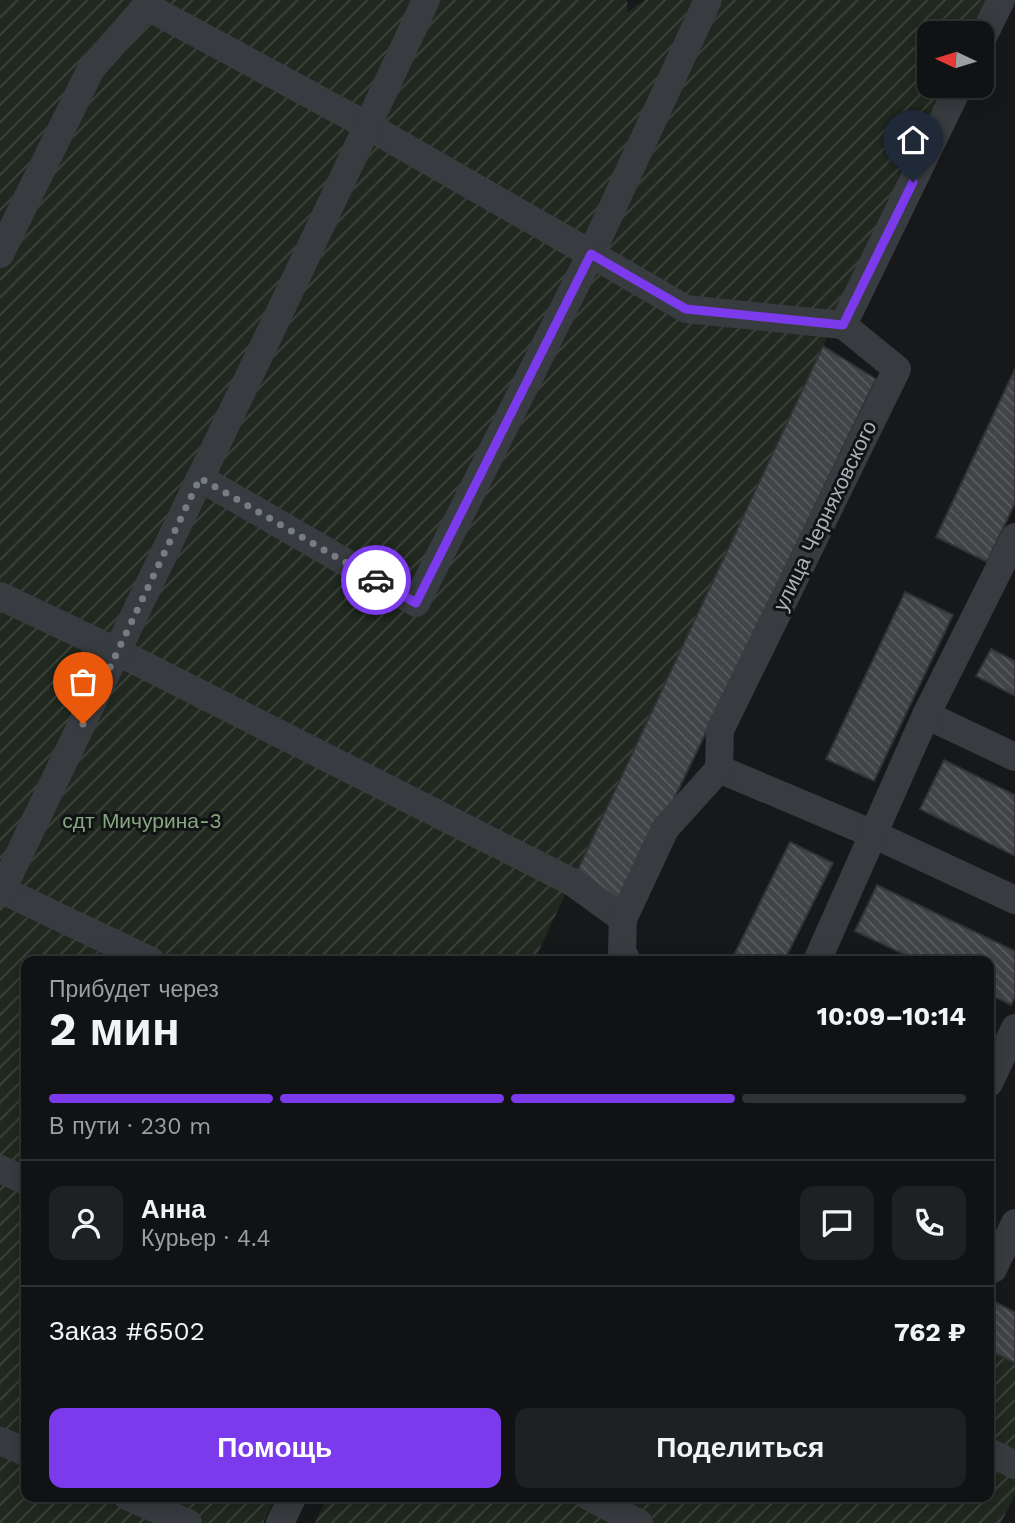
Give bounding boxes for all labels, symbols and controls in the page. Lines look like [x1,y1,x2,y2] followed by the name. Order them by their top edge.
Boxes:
[917,21,994,98] north arrow
[917,21,994,98] map controls
[883,110,943,182] pin
[894,121,932,159] icon: home
[768,417,881,615] street label: улица Черняховского
[341,545,411,615] courier
[357,561,395,599] icon: car
[53,652,113,724] pin
[64,663,102,701] icon: bag
[62,808,222,833] park label: сдт Мичурина-3
[49,976,219,1003] text: Прибудет через
[817,1001,966,1031] text: 10:09–10:14
[49,1002,180,1056] text: 2 мин
[49,1113,211,1140] text: В пути · 230 m
[49,1186,123,1260] button: person
[800,1186,874,1260] button: chat
[892,1186,966,1260] button: phone
[141,1194,206,1224] text: Анна
[141,1225,271,1252] text: Курьер · 4.4
[49,1316,205,1346] text: Заказ #6502
[894,1317,966,1347] text: 762 ₽
[49,1408,501,1488] button: Помощь
[515,1408,966,1488] button: Поделиться

